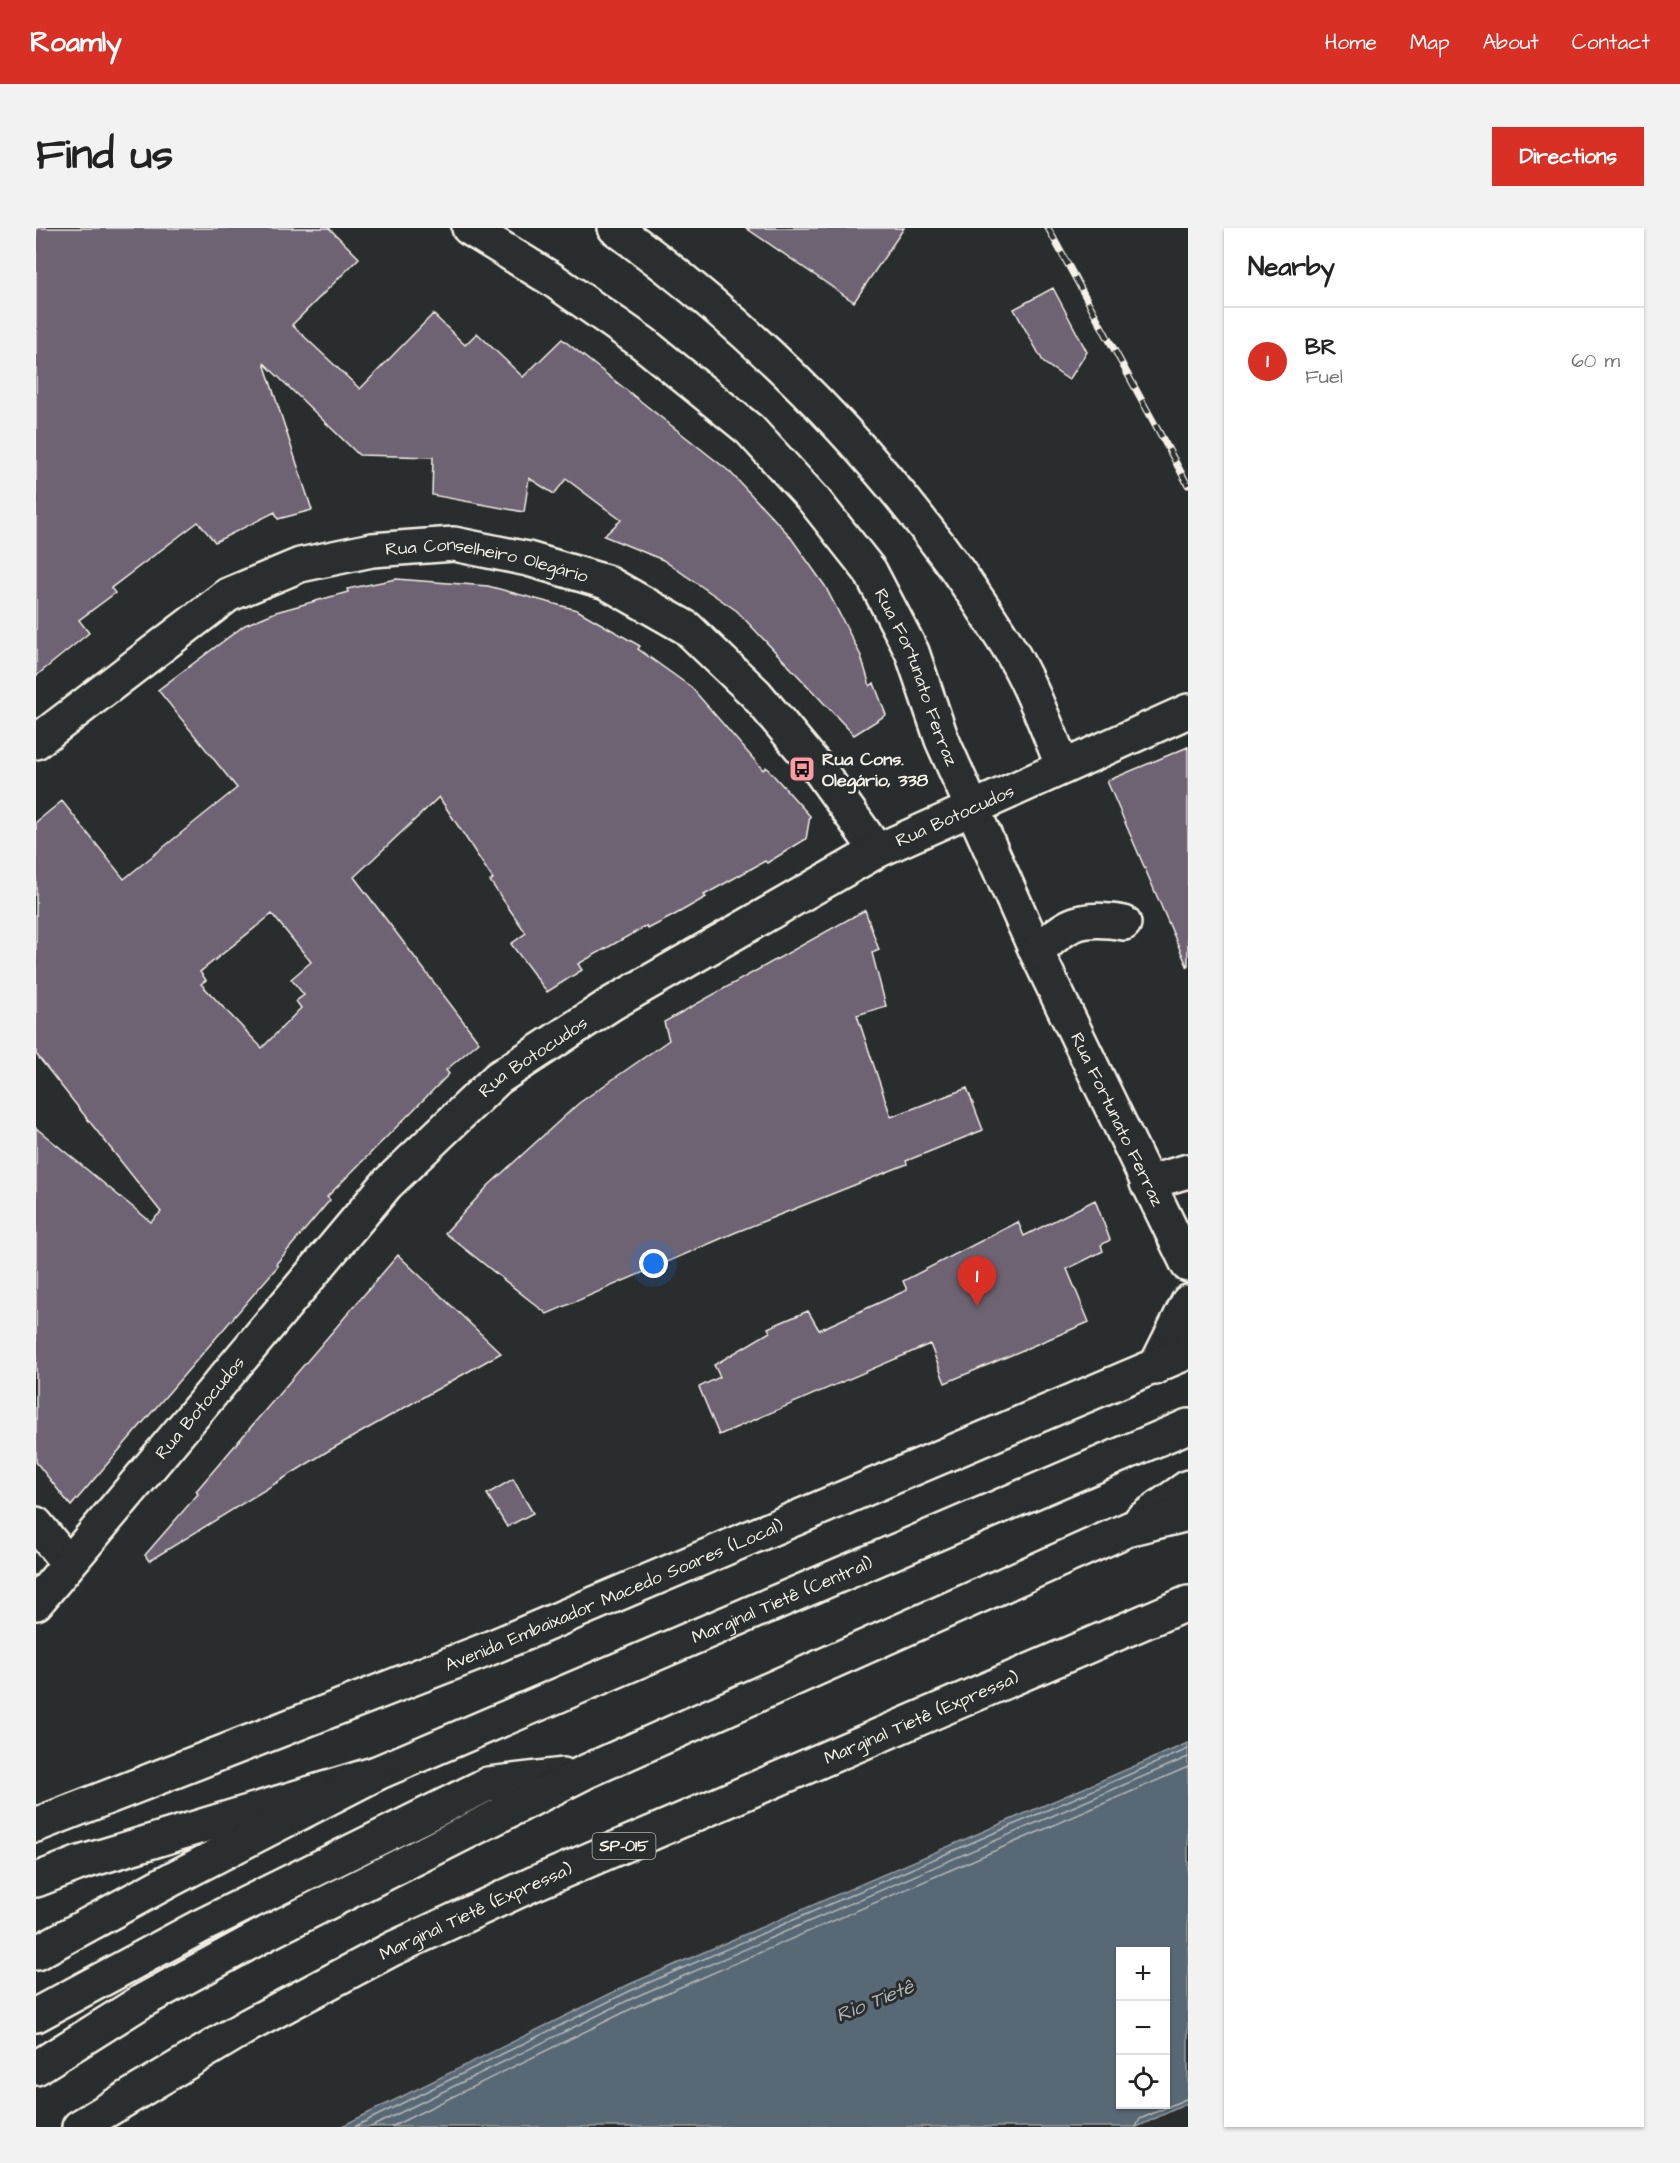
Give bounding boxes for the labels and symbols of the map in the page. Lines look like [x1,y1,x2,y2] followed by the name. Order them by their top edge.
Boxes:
[384,531,591,589] street label: Rua Conselheiro Olegário
[869,584,964,770] street label: Rua Fortunato Ferraz
[822,747,929,794] place label: Rua Cons. Olegário, 338
[787,754,817,784] bus stop icon: Rua Cons. Olegário, 338
[892,779,1018,853] street label: Rua Botocudos
[473,1010,592,1103] street label: Rua Botocudos
[1065,1028,1170,1210] street label: Rua Fortunato Ferraz
[639,1249,668,1278] your location
[958,1256,996,1306] pin: 1
[149,1351,250,1464] street label: Rua Botocudos
[441,1513,787,1677] street label: Avenida Embaixador Macedo Soares (Local)
[688,1550,876,1649] street label: Marginal Tietê (Central)
[820,1665,1023,1770] street label: Marginal Tietê (Expressa)
[592,1833,656,1859] road number: SP-015
[374,1856,576,1966] street label: Marginal Tietê (Expressa)
[832,1972,919,2029] water label: Rio Tietê

